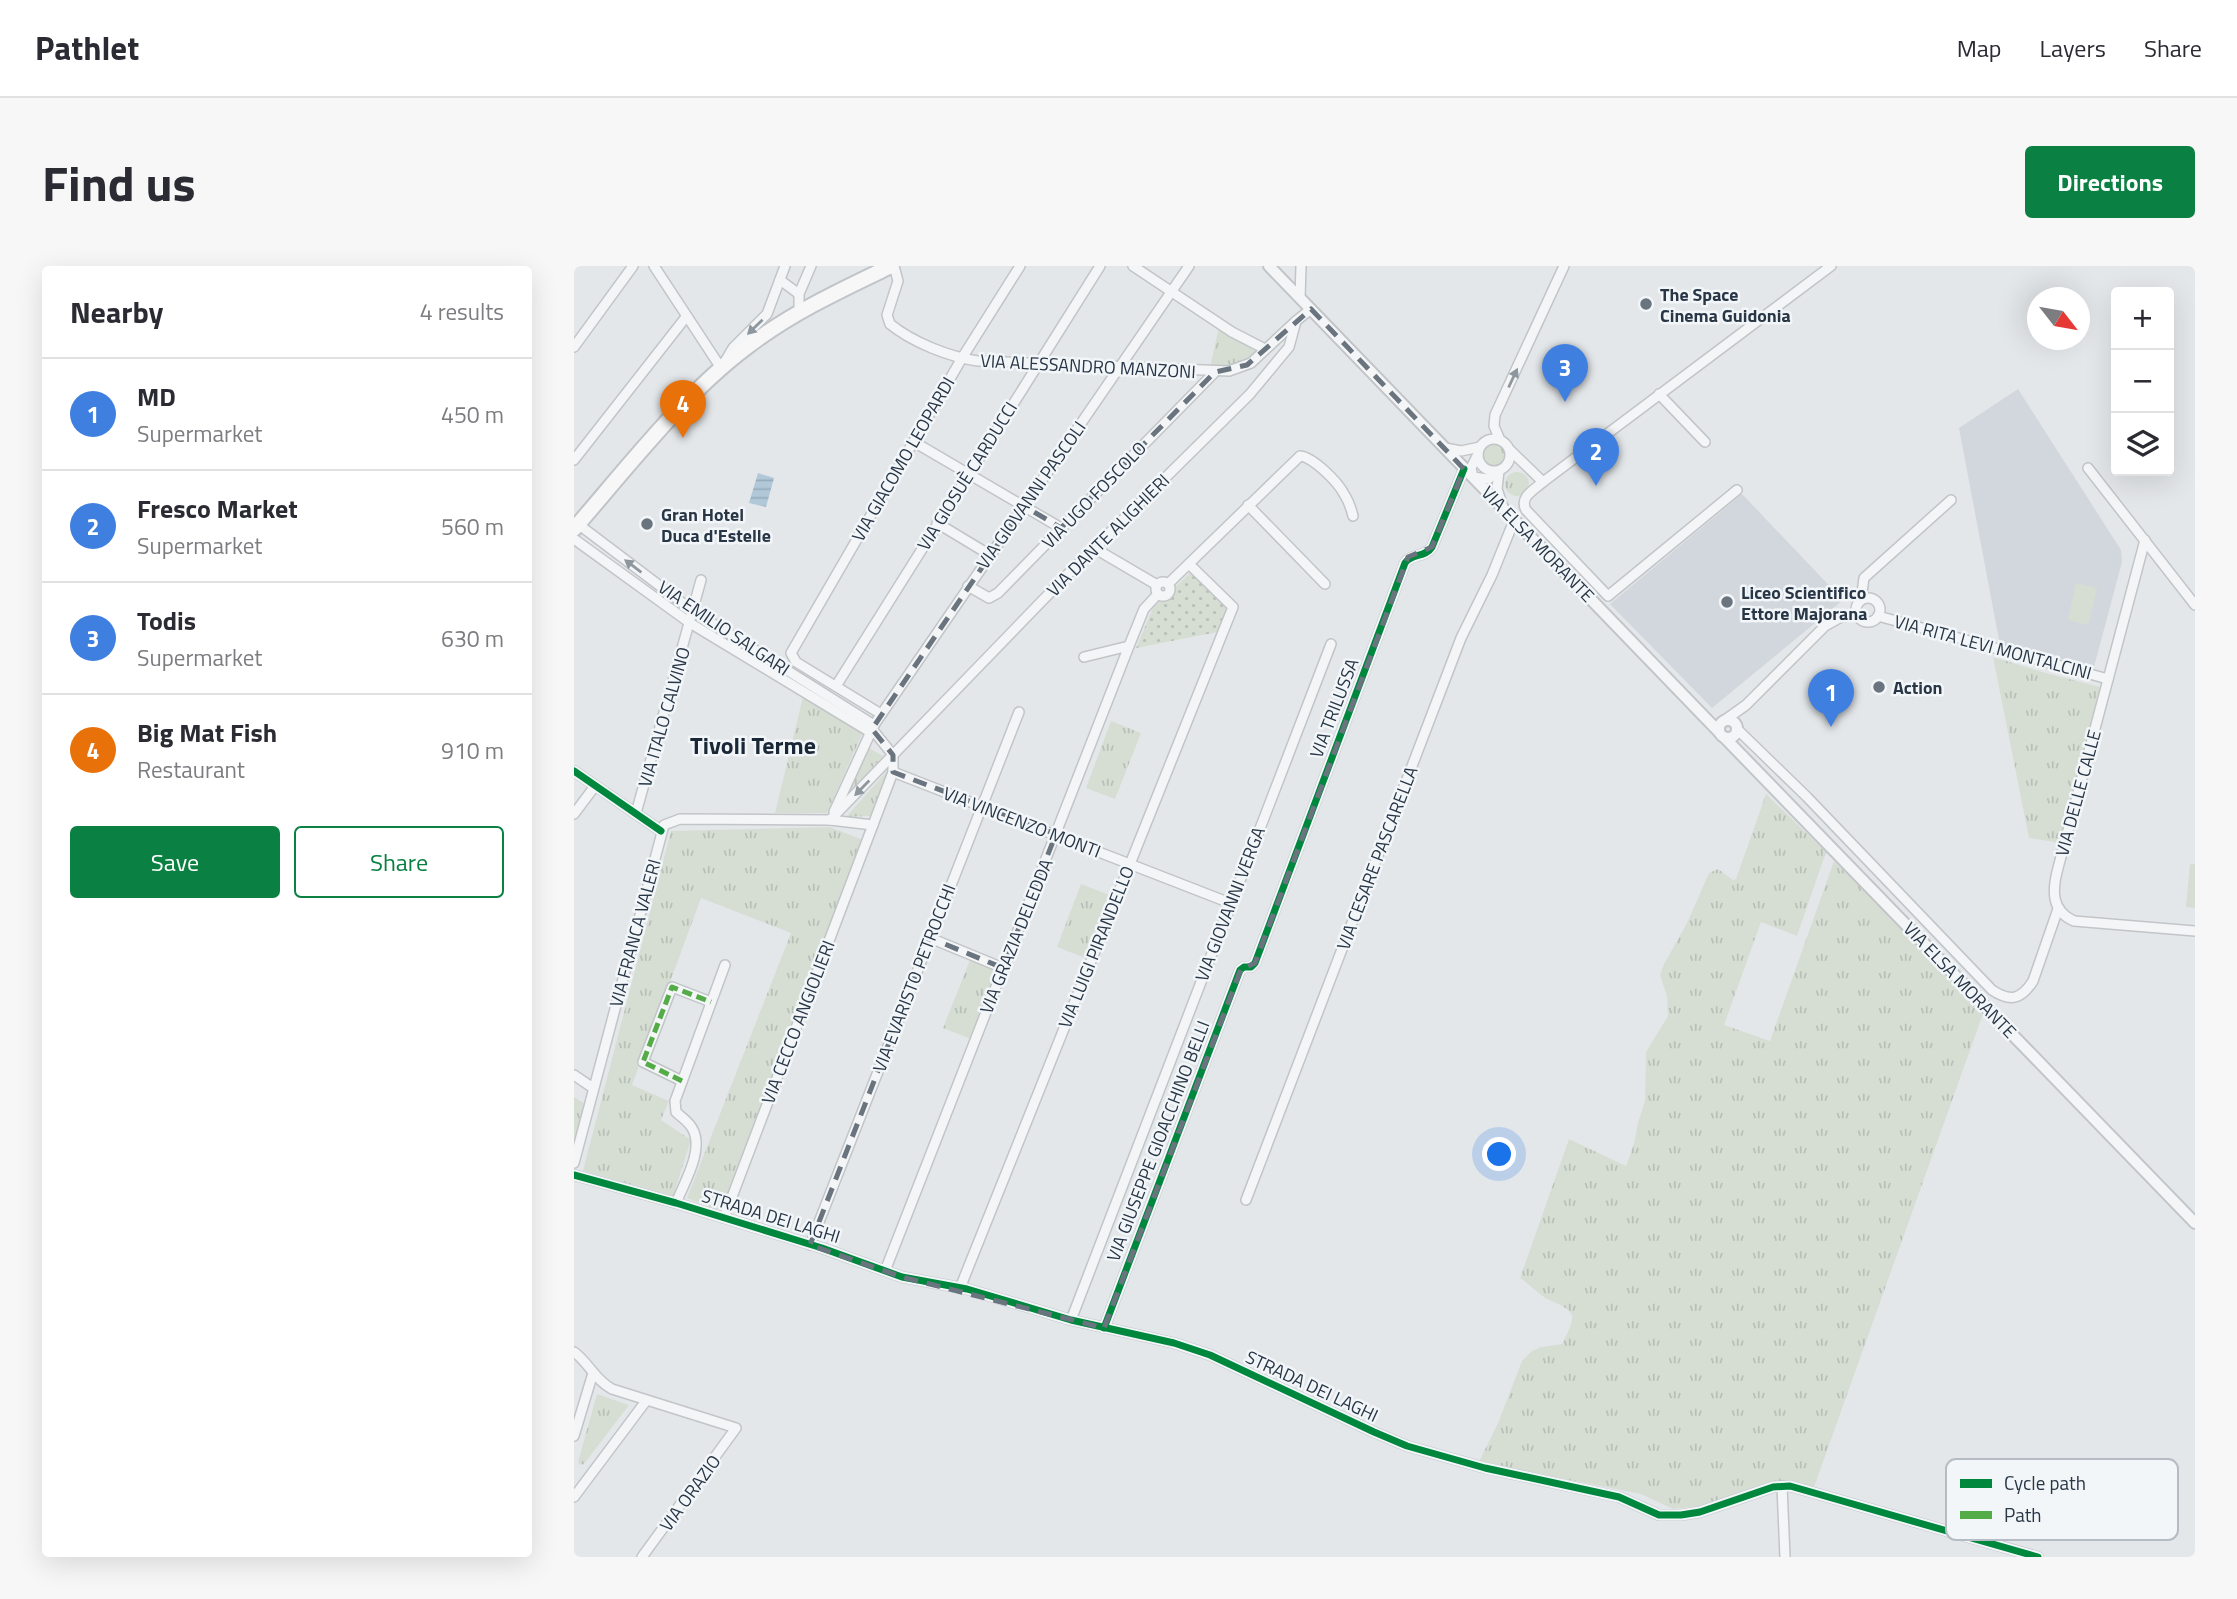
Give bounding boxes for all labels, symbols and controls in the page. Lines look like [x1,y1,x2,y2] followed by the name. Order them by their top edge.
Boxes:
[35,23,139,73] text: Pathlet
[1957,30,2002,66] text: Map
[2040,30,2106,66] text: Layers
[2144,30,2202,66] text: Share
[42,145,196,220] text: Find us
[2025,146,2195,218] button: Directions
[1660,281,1791,329] place label: The Space Cinema Guidonia
[2027,287,2090,350] north arrow
[2111,287,2174,476] map controls
[2111,287,2174,350] button: +
[70,289,163,335] text: Nearby
[420,294,504,329] text: 4 results
[1638,296,1654,312] marker: The Space Cinema Guidonia
[747,318,764,334] one-way arrow
[1542,344,1588,402] pin: 3
[980,347,1196,385] street label: VIA ALESSANDRO MANZONI
[2111,350,2174,413] button: −
[1508,367,1519,388] one-way arrow
[845,372,961,546] street label: VIA GIACOMO LEOPARDI
[137,377,176,416] text: MD
[660,380,706,438] pin: 4
[910,396,1024,556] street label: VIA GIOSUÈ CARDUCCI
[87,397,99,432] text: 1
[441,397,504,432] text: 450 m
[2111,413,2174,476] button: layers
[970,415,1092,575] street label: VIA GIOVANNI PASCOLI
[137,416,262,451] text: Supermarket
[1573,428,1619,486] pin: 2
[1035,435,1153,555] street label: VIA UGO FOSCOLO
[1040,467,1176,603] street label: VIA DANTE ALIGHIERI
[1475,480,1601,608] street label: VIA ELSA MORANTE
[137,489,298,528] text: Fresco Market
[661,501,771,549] place label: Gran Hotel Duca d'Estelle
[87,509,99,544] text: 2
[441,509,504,544] text: 560 m
[639,516,655,532] marker: Gran Hotel Duca d'Estelle
[137,528,262,563] text: Supermarket
[624,559,643,573] one-way arrow
[653,574,795,682] street label: VIA EMILIO SALGARI
[1741,579,1867,627] place label: Liceo Scientifico Ettore Majorana
[1719,594,1735,610] marker: Liceo Scientifico Ettore Majorana
[137,601,196,640] text: Todis
[1891,608,2095,686] street label: VIA RITA LEVI MONTALCINI
[87,621,99,656] text: 3
[441,621,504,656] text: 630 m
[137,640,262,675] text: Supermarket
[631,644,697,790] street label: VIA ITALO CALVINO
[1303,654,1365,762] street label: VIA TRILUSSA
[1808,669,1854,727] pin: 1
[1893,674,1943,701] place label: Action
[1871,679,1887,695] marker: Action
[137,713,277,752] text: Big Mat Fish
[690,727,816,763] district label: Tivoli Terme
[2048,727,2108,859] street label: VIA DELLE CALLE
[87,733,99,768] text: 4
[441,733,504,768] text: 910 m
[137,752,245,787] text: Restaurant
[1330,762,1425,954] street label: VIA CESARE PASCARELLA
[853,779,870,796] one-way arrow
[939,779,1105,865] street label: VIA VINCENZO MONTI
[1188,823,1272,985] street label: VIA GIOVANNI VERGA
[70,826,280,898] button: Save
[294,826,504,898] button: Share
[973,854,1060,1018] street label: VIA GRAZIA DELEDDA
[602,856,668,1010] street label: VIA FRANCA VALERI
[1051,862,1141,1032] street label: VIA LUIGI PIRANDELLO
[866,880,962,1076] street label: VIA EVARISTO PETROCCHI
[1897,916,2023,1044] street label: VIA ELSA MORANTE
[754,936,842,1108] street label: VIA CECCO ANGIOLIERI
[1100,1017,1216,1265] street label: VIA GIUSEPPE GIOACCHINO BELLI
[1482,1137,1516,1171] your location
[698,1182,844,1250] street label: STRADA DEI LAGHI
[1241,1343,1383,1429] street label: STRADA DEI LAGHI
[653,1449,727,1537] street label: VIA ORAZIO
[1946,1459,2178,1540] legend
[2004,1468,2086,1497] text: Cycle path
[2004,1500,2042,1529] text: Path

